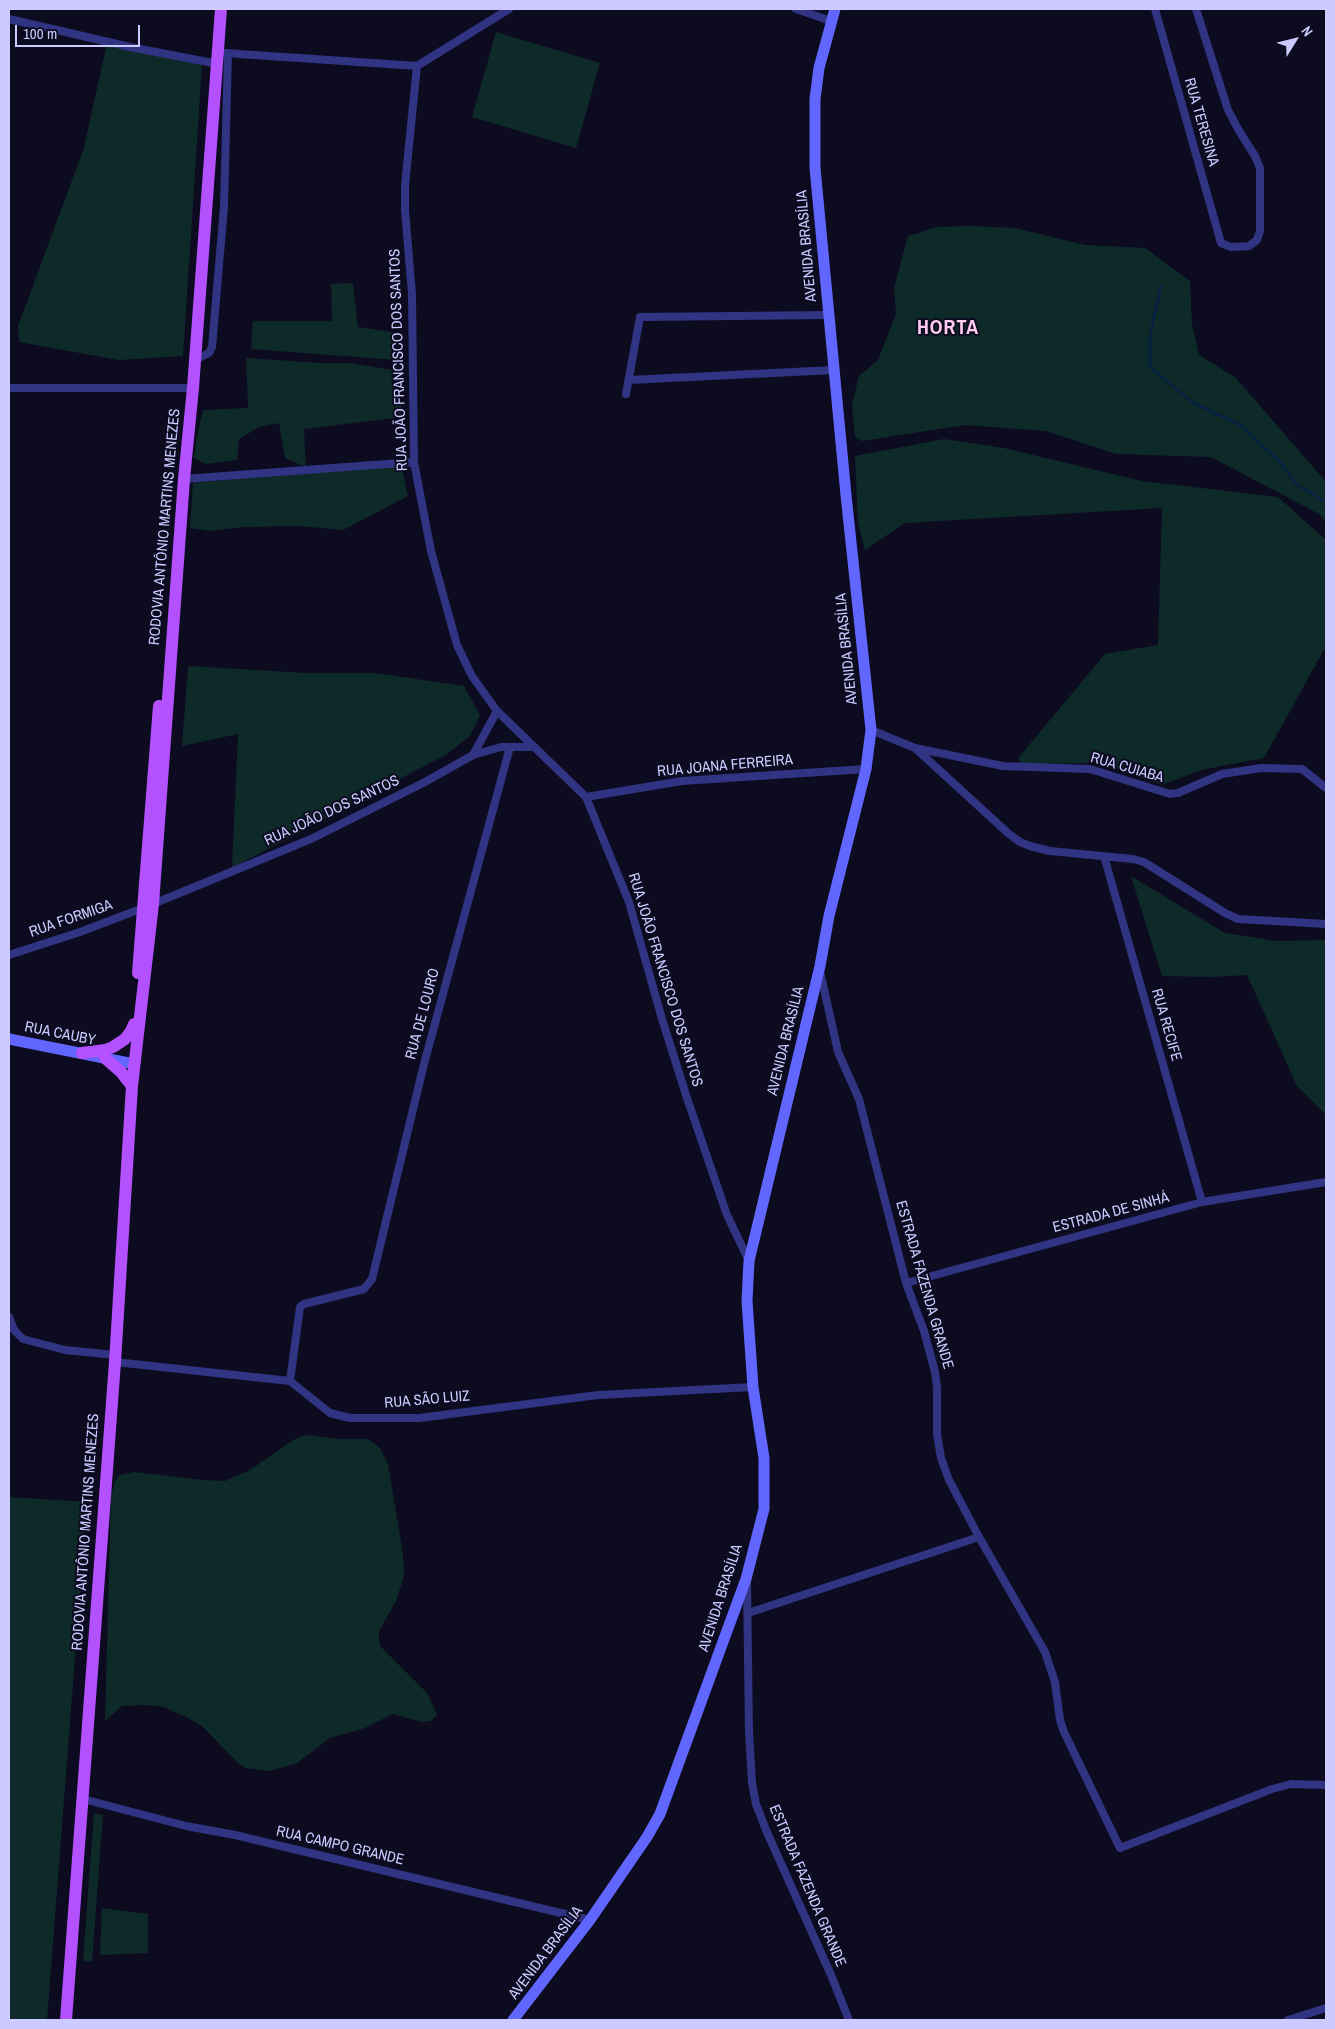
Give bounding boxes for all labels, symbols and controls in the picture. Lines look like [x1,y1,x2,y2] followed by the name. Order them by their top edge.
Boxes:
[18,15,142,47] scale bar
[1270,15,1320,65] north arrow
[23,23,57,44] text: 100 m
[1297,23,1317,40] text: N
[1180,76,1222,168] street label: RUA TERESINA
[793,189,821,303] street label: AVENIDA BRASÍLIA
[386,248,412,472] street label: RUA JOÃO FRANCISCO DOS SANTOS
[916,317,980,341] district label: HORTA
[146,408,184,646] street label: RODOVIA ANTÔNIO MARTINS MENEZES
[832,592,862,706] street label: AVENIDA BRASÍLIA
[1088,749,1166,787] street label: RUA CUIABA
[656,751,794,781] street label: RUA JOANA FERREIRA
[262,772,402,850] street label: RUA JOÃO DOS SANTOS
[624,871,706,1089] street label: RUA JOÃO FRANCISCO DOS SANTOS
[27,896,115,942] street label: RUA FORMIGA
[402,966,444,1062] street label: RUA DE LOURO
[764,985,808,1097] street label: AVENIDA BRASÍLIA
[1147,987,1185,1063] street label: RUA RECIFE
[23,1018,97,1050] street label: RUA CAUBY
[1051,1189,1171,1237] street label: ESTRADA DE SINHÁ
[891,1199,957,1371] street label: ESTRADA FAZENDA GRANDE
[384,1387,470,1413] street label: RUA SÃO LUIZ
[69,1413,103,1651] street label: RODOVIA ANTÔNIO MARTINS MENEZES
[695,1542,747,1654] street label: AVENIDA BRASÍLIA
[765,1802,849,1970] street label: ESTRADA FAZENDA GRANDE
[274,1823,406,1869] street label: RUA CAMPO GRANDE
[505,1903,587,2003] street label: AVENIDA BRASÍLIA

